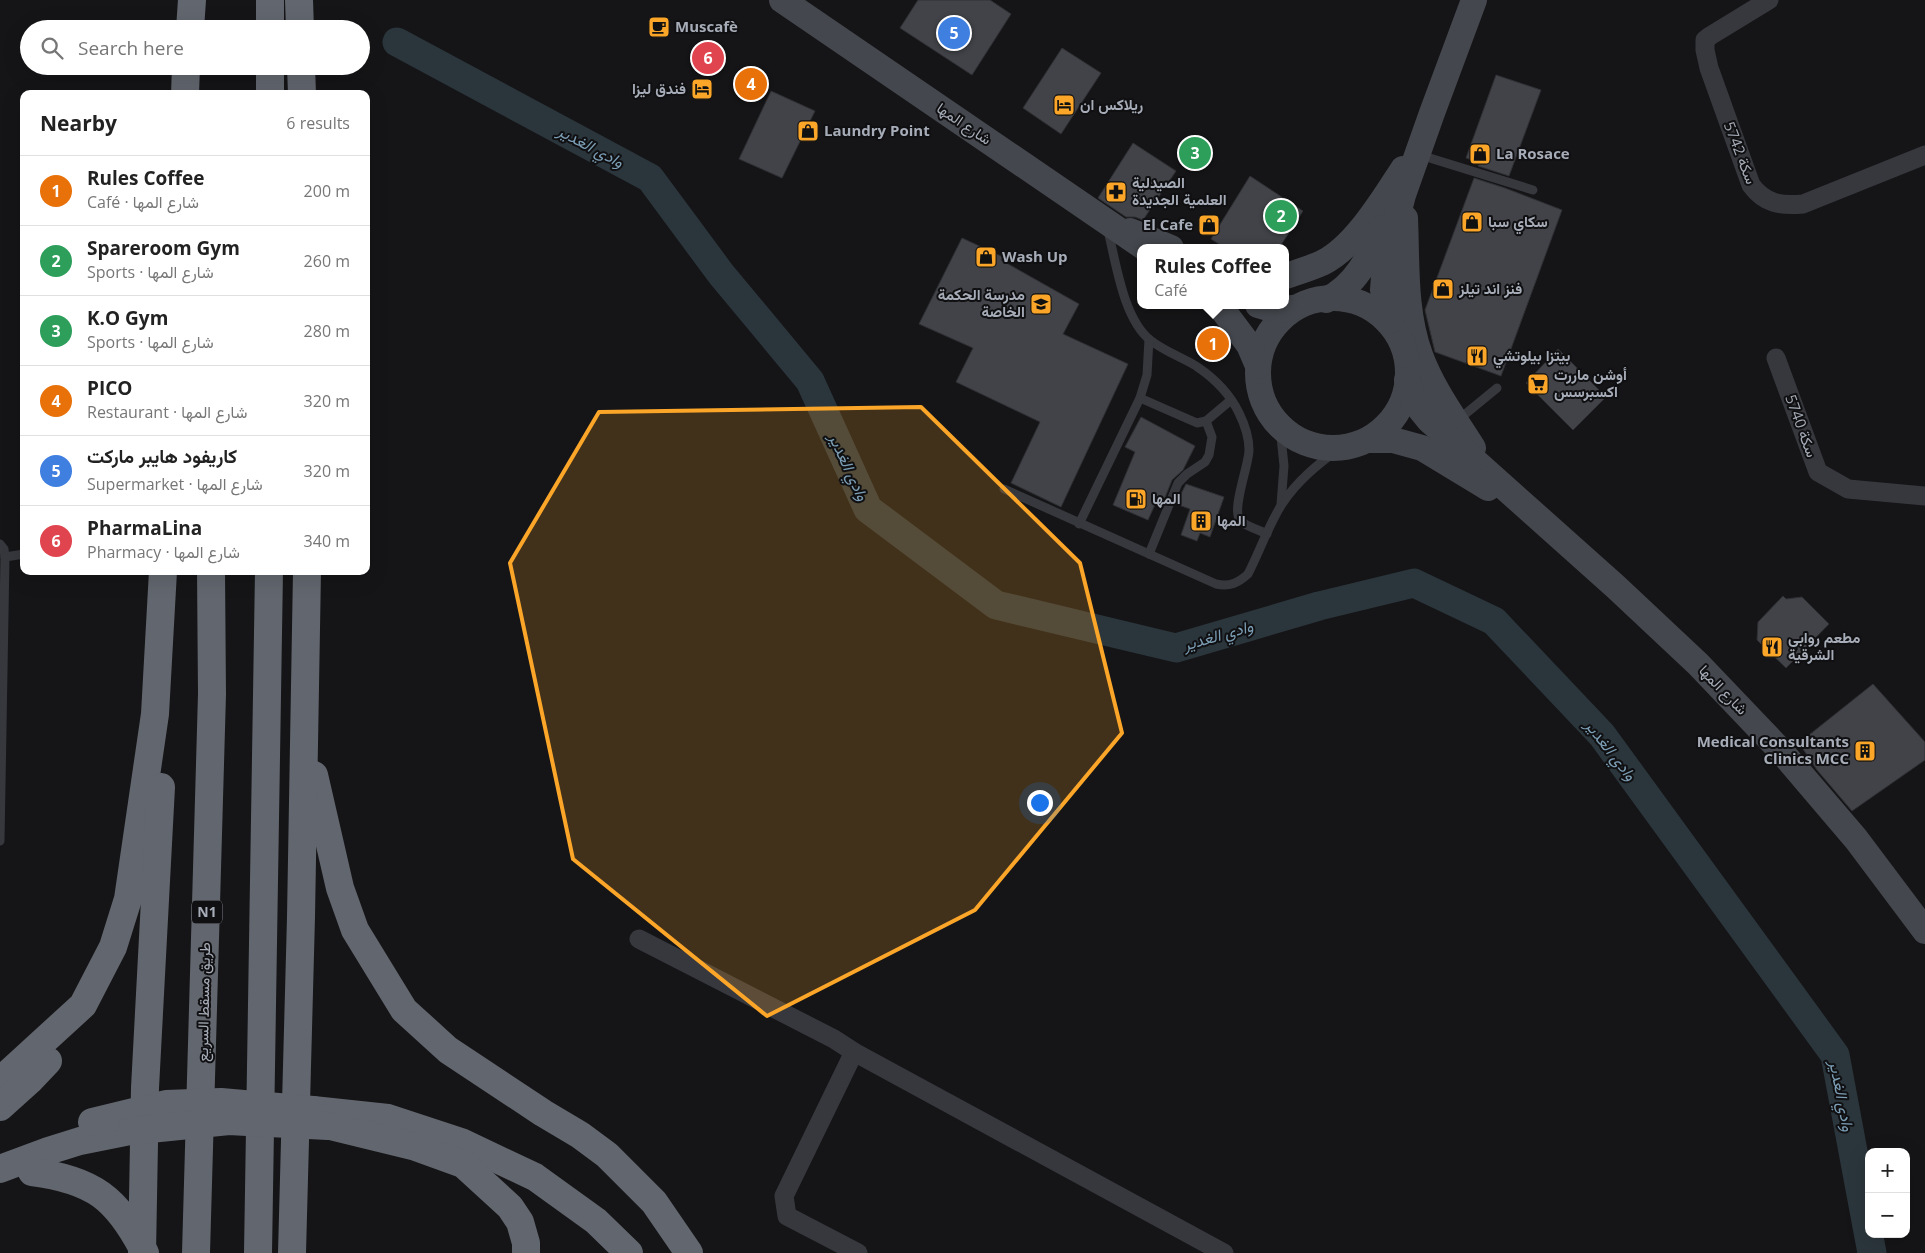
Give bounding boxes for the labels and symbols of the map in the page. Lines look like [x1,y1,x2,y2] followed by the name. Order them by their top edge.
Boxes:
[938,14,970,52] pin: 5
[647,15,671,39] cafe icon: Muscafè
[675,16,738,36] place label: Muscafè
[692,39,724,77] pin: 6
[735,65,767,103] pin: 4
[690,77,714,101] hotel icon: فندق ليزا
[632,78,686,98] place label: فندق ليزا
[1052,93,1076,117] hotel icon: ريلاكس ان
[1080,94,1143,114] place label: ريلاكس ان
[932,98,996,151] street label: شارع المها
[1720,118,1762,187] street label: سكة 5742
[552,119,628,175] water label: وادي الغدير
[796,119,820,143] shop icon: Laundry Point
[824,120,930,140] place label: Laundry Point
[1179,134,1211,172] pin: 3
[1468,142,1492,166] shop icon: La Rosace
[1496,143,1570,163] place label: La Rosace
[1132,172,1227,209] place label: الصيدلية العلمية الجديدة
[1104,180,1128,204] pharmacy icon: الصيدلية العلمية الجديدة
[1265,197,1297,235] pin: 2
[1460,210,1484,234] shop icon: سكاي سبا
[1488,211,1548,235] place label: سكاي سبا
[1197,213,1221,237] shop icon: El Cafe
[1143,214,1193,234] place label: El Cafe
[974,245,998,269] shop icon: Wash Up
[1002,246,1068,266] place label: Wash Up
[1431,277,1455,301] shop icon: فنز اند تيلز
[1458,278,1522,298] place label: فنز اند تيلز
[938,284,1025,321] place label: مدرسة الحكمة الخاصة
[1029,292,1053,316] school or university icon: مدرسة الحكمة الخاصة
[1197,325,1229,363] pin: 1
[1465,344,1489,368] restaurant icon: بيتزا بيلوتشي
[1493,345,1570,369] place label: بيتزا بيلوتشي
[1554,364,1627,401] place label: أوشن ماررت اكسبرسس
[1526,372,1550,396] supermarket icon: أوشن ماررت اكسبرسس
[1781,391,1823,460] street label: سكة 5740
[821,429,874,505] water label: وادي الغدير
[1124,487,1148,511] fuel station icon: المه‍ا
[1152,488,1181,508] place label: المه‍ا
[1189,509,1213,533] building icon: المها
[1217,510,1246,530] place label: المها
[1180,615,1256,659] water label: وادي الغدير
[1788,627,1860,664] place label: مطعم روابي الشرقية
[1760,635,1784,659] restaurant icon: مطعم روابي الشرقية
[1694,660,1753,720] street label: شارع المها
[1577,714,1642,787] water label: وادي الغدير
[1697,731,1849,768] place label: Medical Consultants Clinics MCC
[1853,739,1877,763] building icon: Medical Consultants Clinics MCC
[1027,790,1053,816] your location
[192,900,222,924] road number: N1
[192,942,216,1062] street label: طريق مسقط السريع
[1821,1058,1860,1134] water label: وادي الغدير

